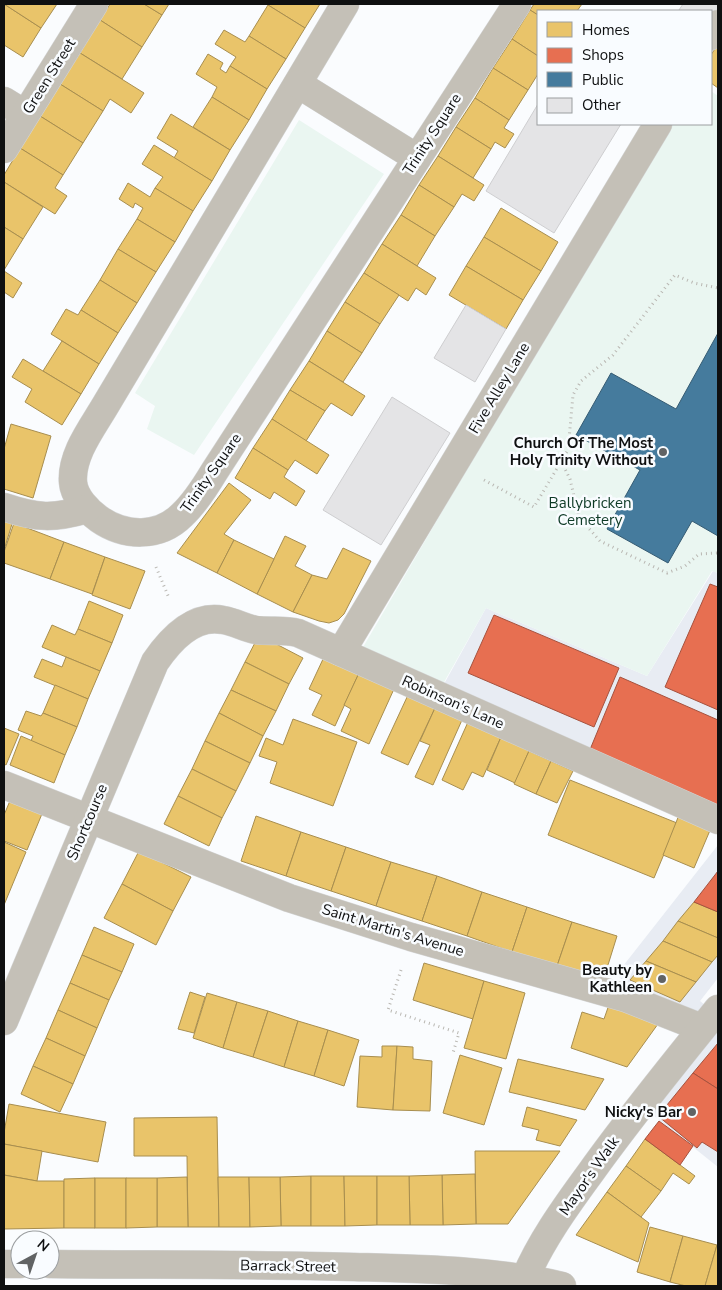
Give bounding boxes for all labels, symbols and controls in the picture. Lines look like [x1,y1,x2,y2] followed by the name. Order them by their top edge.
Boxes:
[537,10,712,125] legend
[582,20,630,40] text: Homes
[18,34,81,118] street label: Green Street
[582,45,624,65] text: Shops
[582,70,623,90] text: Public
[398,89,466,179] street label: Trinity Square
[582,95,621,115] text: Other
[464,339,534,437] street label: Five Alley Lane
[176,429,246,517] street label: Trinity Square
[510,433,653,470] place label: Church Of The Most Holy Trinity Without
[657,446,669,458] marker: Church Of The Most Holy Trinity Without
[549,493,631,530] park label: Ballybricken Cemetery
[399,670,507,734] street label: Robinson's Lane
[62,781,112,863] street label: Shortcourse
[320,899,466,961] street label: Saint Martin's Avenue
[582,960,652,997] place label: Beauty by Kathleen
[656,973,668,985] marker: Beauty by Kathleen
[605,1102,682,1122] place label: Nicky's Bar
[686,1106,698,1118] marker: Nicky's Bar
[554,1132,624,1219] street label: Mayor's Walk
[10,1230,60,1280] north arrow
[33,1235,53,1256] text: N
[240,1255,337,1277] street label: Barrack Street

